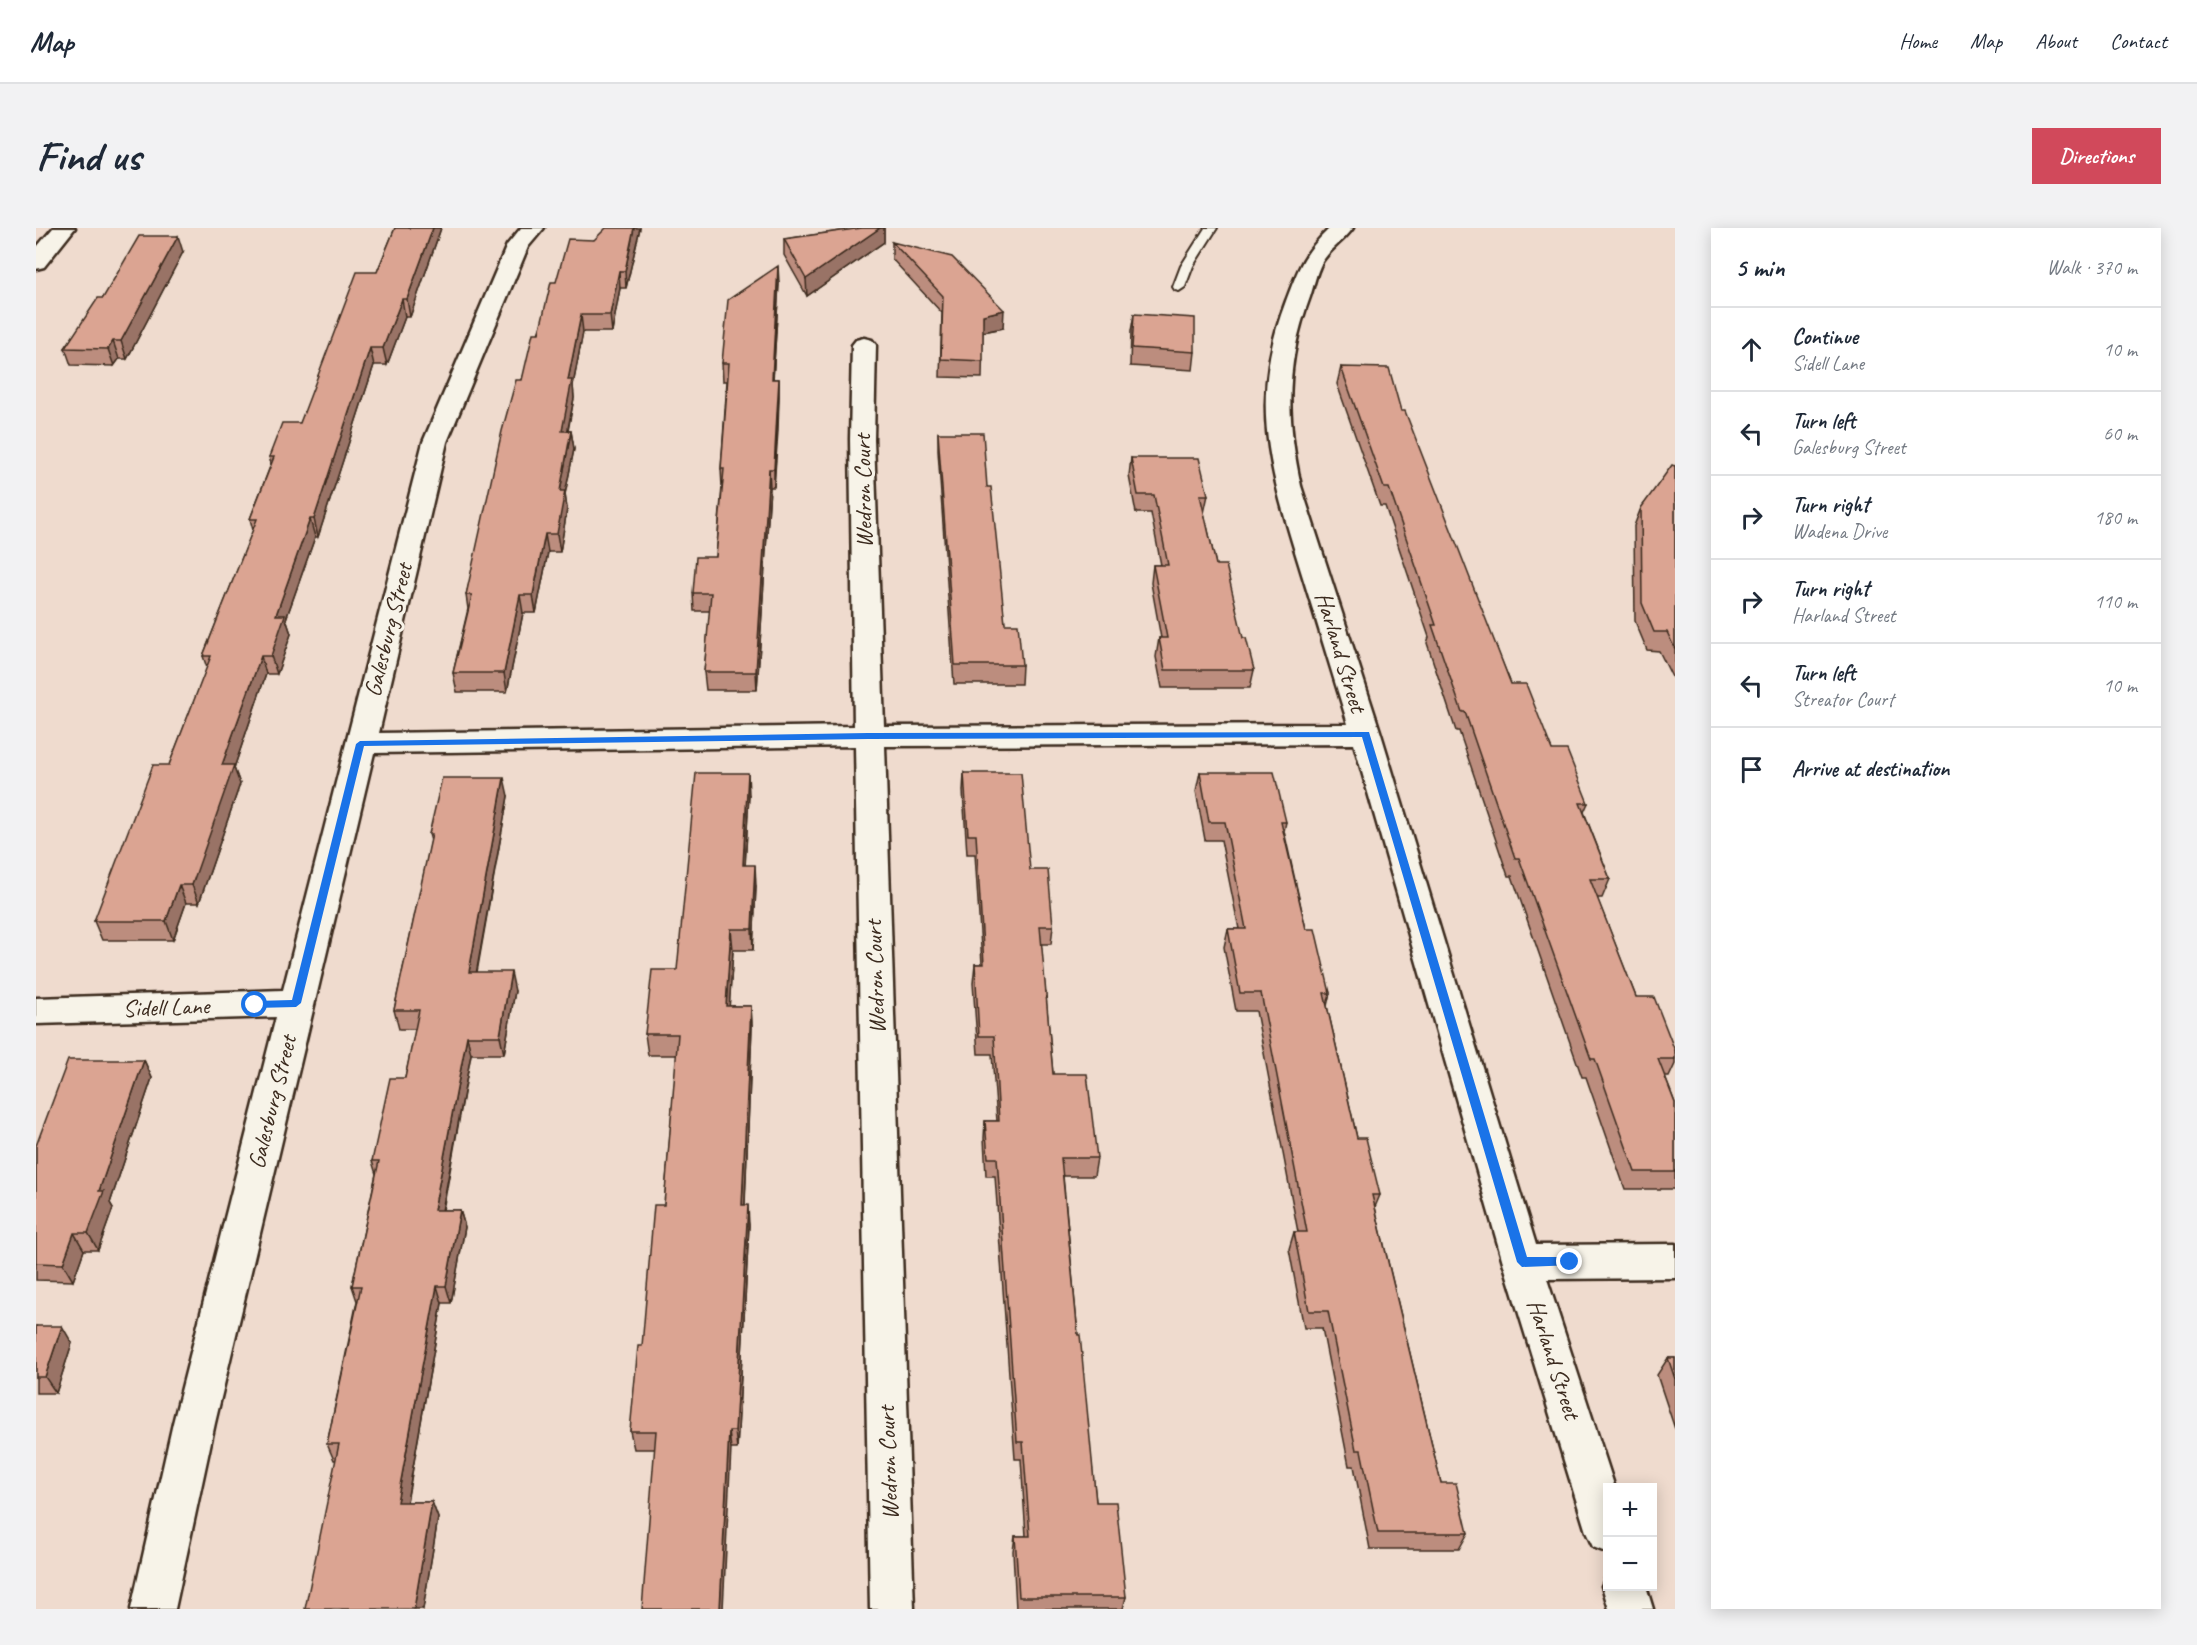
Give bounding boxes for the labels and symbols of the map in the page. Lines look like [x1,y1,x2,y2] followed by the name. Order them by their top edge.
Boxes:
[847,432,879,548] street label: Wedron Court
[357,558,420,700] street label: Galesburg Street
[1309,588,1374,718] street label: Harland Street
[858,918,892,1034] street label: Wedron Court
[122,990,212,1023] street label: Sidell Lane
[241,991,267,1017] route start
[241,1030,304,1172] street label: Galesburg Street
[1556,1248,1582,1274] route end
[1521,1295,1588,1425] street label: Harland Street
[871,1404,905,1520] street label: Wedron Court

